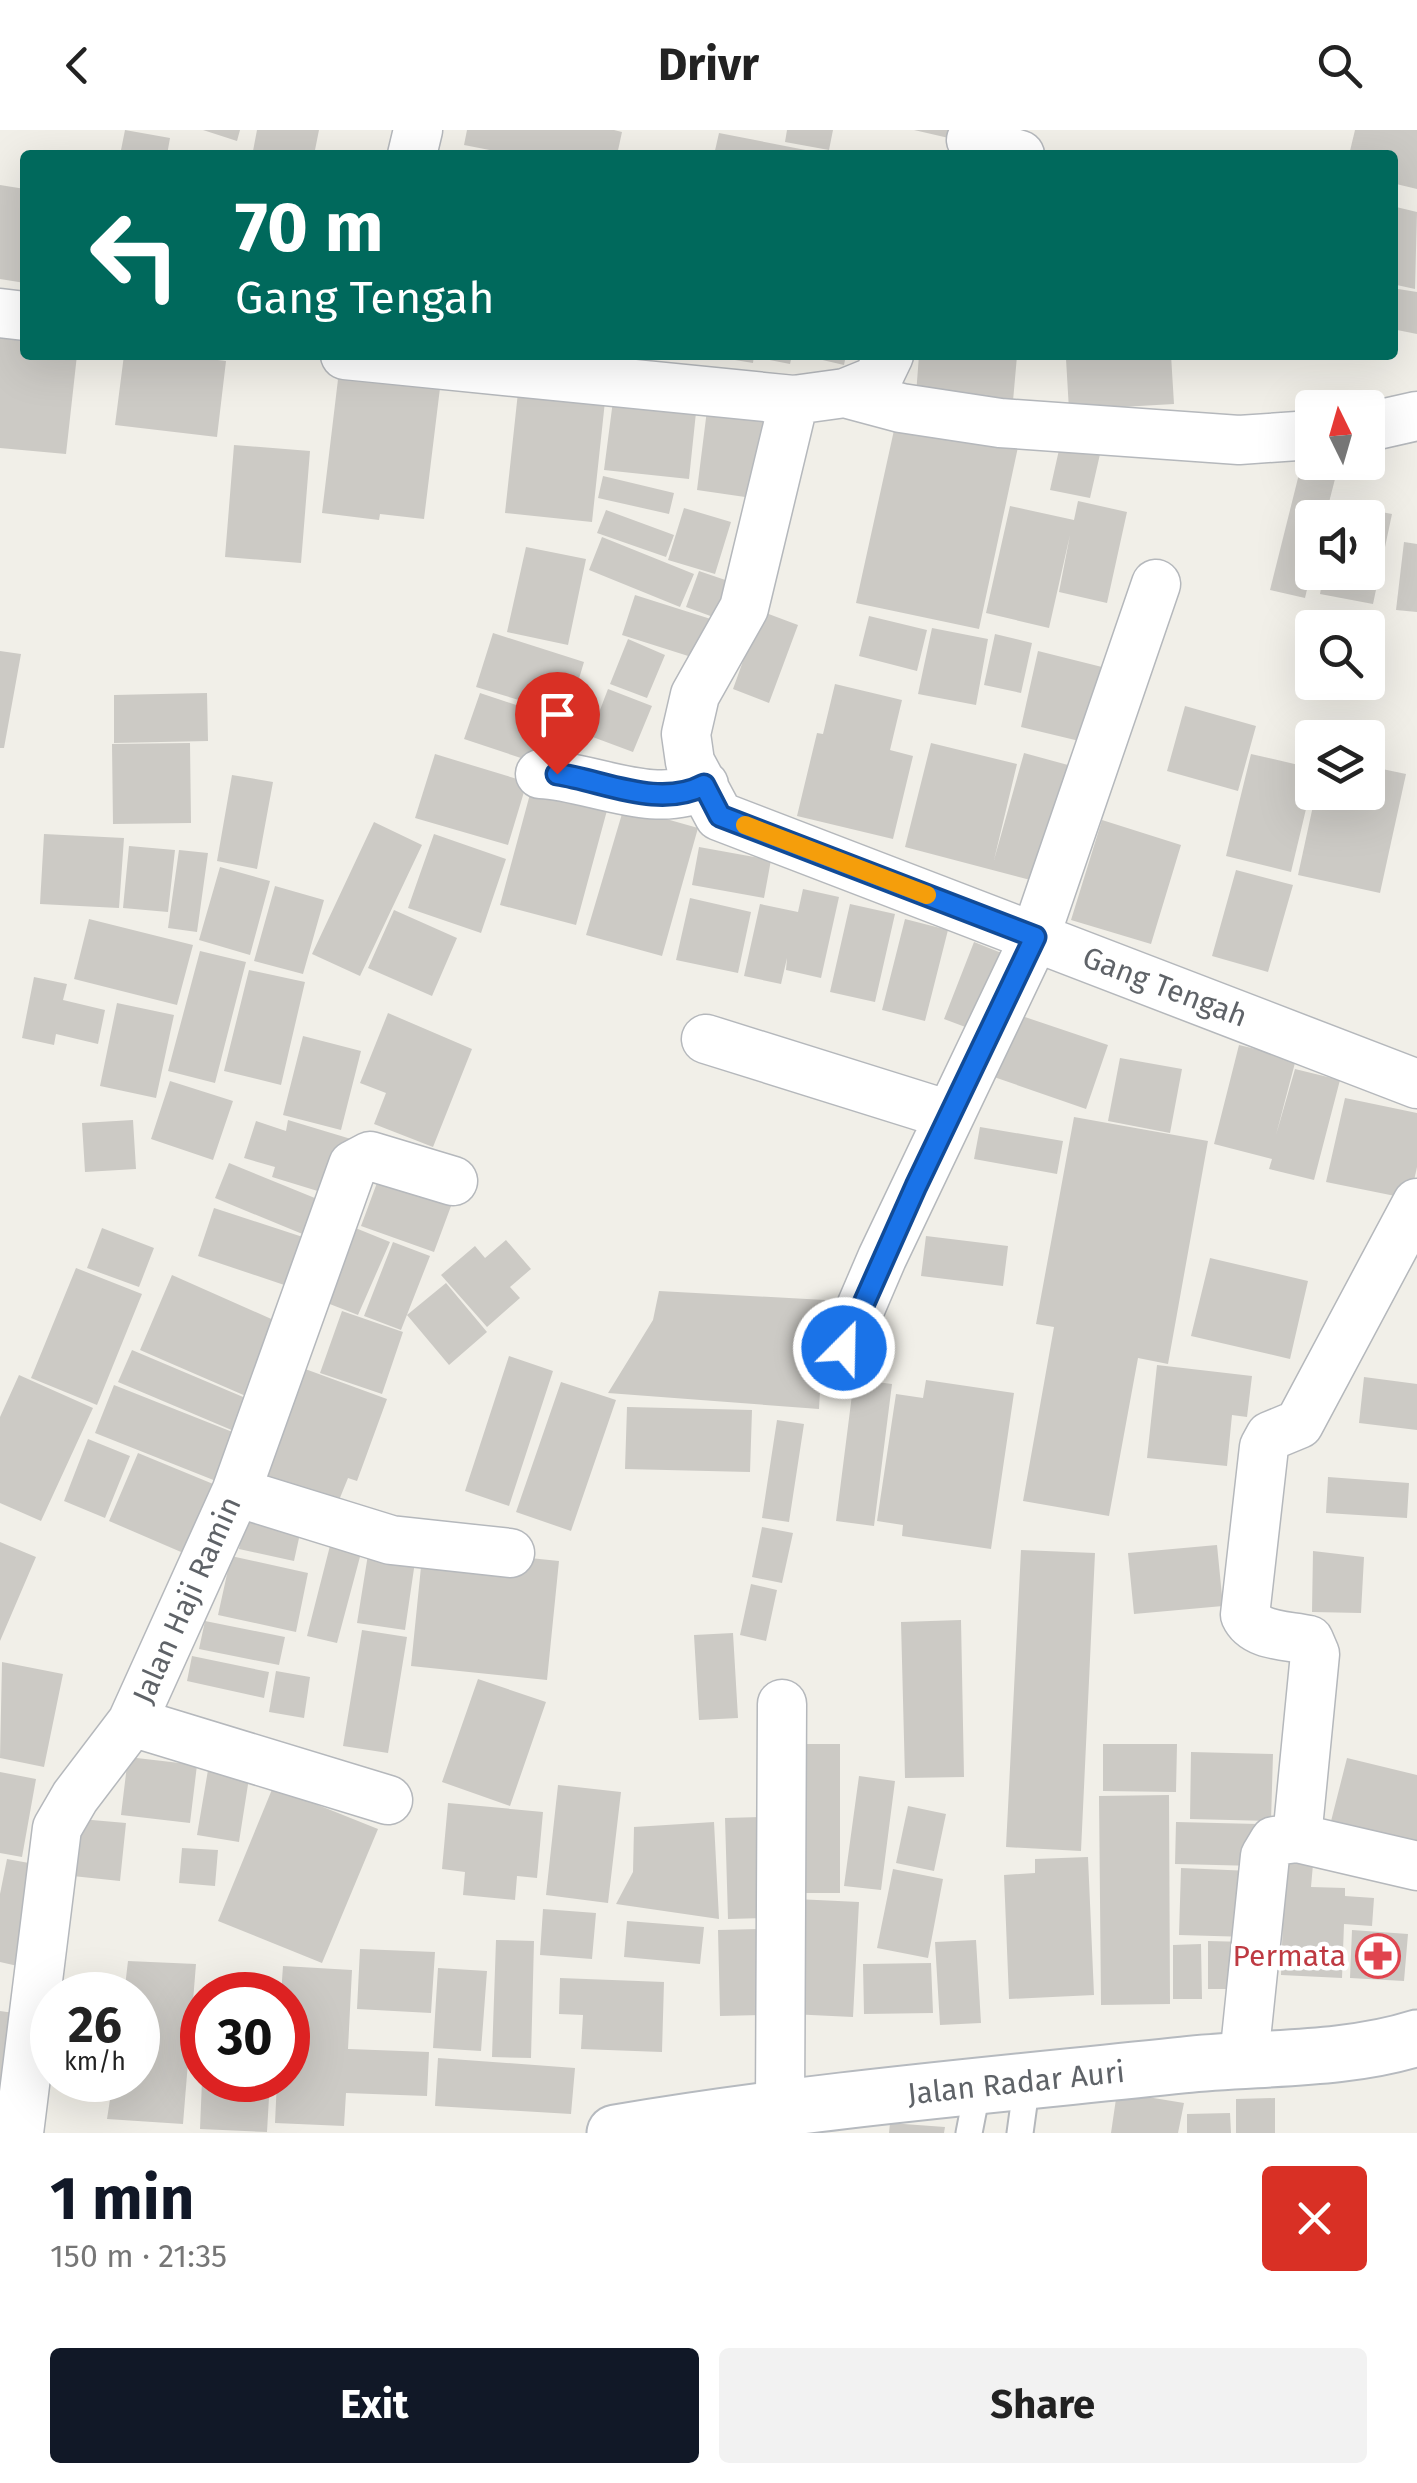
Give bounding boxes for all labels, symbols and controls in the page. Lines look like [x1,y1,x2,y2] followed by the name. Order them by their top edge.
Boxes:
[50,38,105,93] icon: back
[658,38,759,92] text: Drivr
[1312,38,1367,93] icon: search
[235,186,384,270] text: 70 m
[70,190,200,320] icon: left
[235,271,495,325] text: Gang Tengah
[1295,390,1385,480] north arrow
[1295,390,1385,810] map controls
[1295,500,1385,590] button: sound
[1295,610,1385,700] button: search
[515,672,600,775] pin
[530,687,585,742] icon: arrive
[1295,720,1385,810] button: layers
[1078,939,1252,1035] street label: Gang Tengah
[792,1296,896,1400] position arrow
[125,1491,249,1709] street label: Jalan Haji Ramin
[1355,1933,1401,1979] pharmacy icon: Permata
[1233,1938,1346,1974] place label: Permata
[180,1972,310,2102] speed limit sign: 30
[68,1995,122,2055] text: 26
[64,2047,126,2077] text: km/h
[906,2054,1126,2112] street label: Jalan Radar Auri
[50,2163,194,2235] text: 1 min
[1262,2166,1367,2271] button: close
[50,2237,227,2275] text: 150 m · 21:35
[50,2348,699,2463] button: Exit
[719,2348,1367,2463] button: Share

